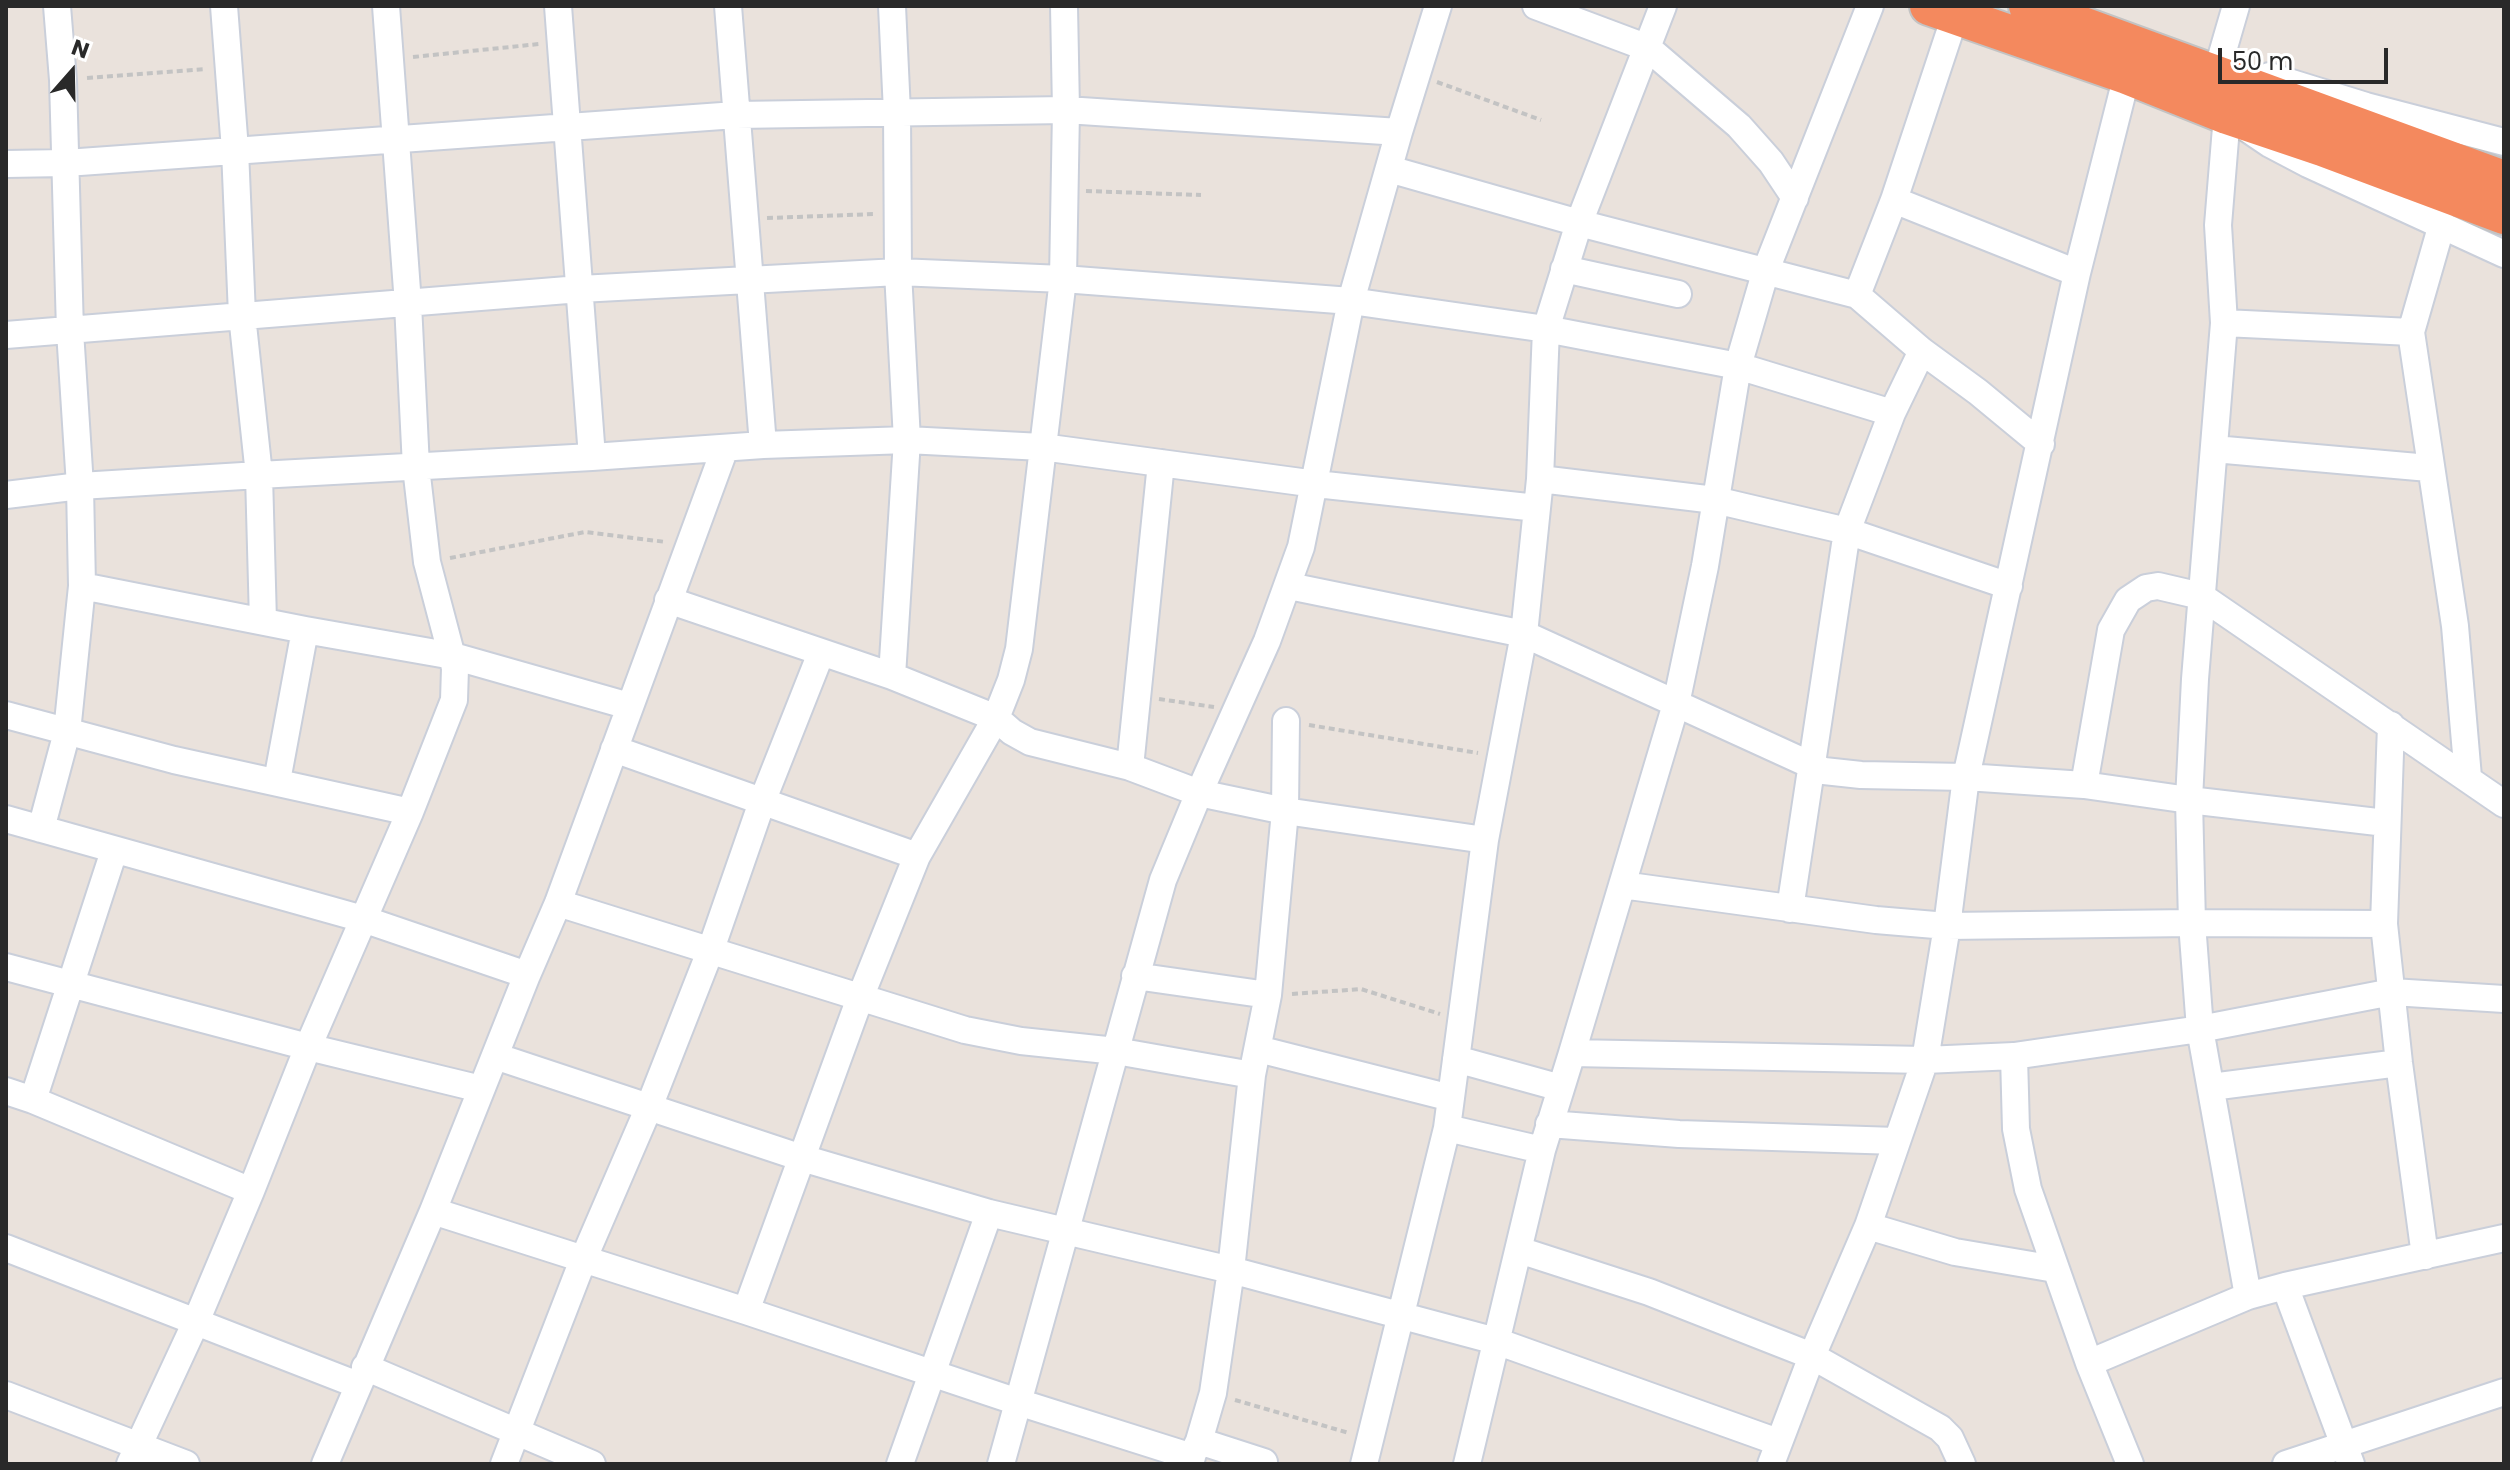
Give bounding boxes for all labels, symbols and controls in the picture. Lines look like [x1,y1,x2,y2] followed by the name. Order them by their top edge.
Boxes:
[32,32,112,112] north arrow
[67,32,93,66] text: N
[2222,32,2392,82] scale bar
[2232,45,2293,78] text: 50 m

